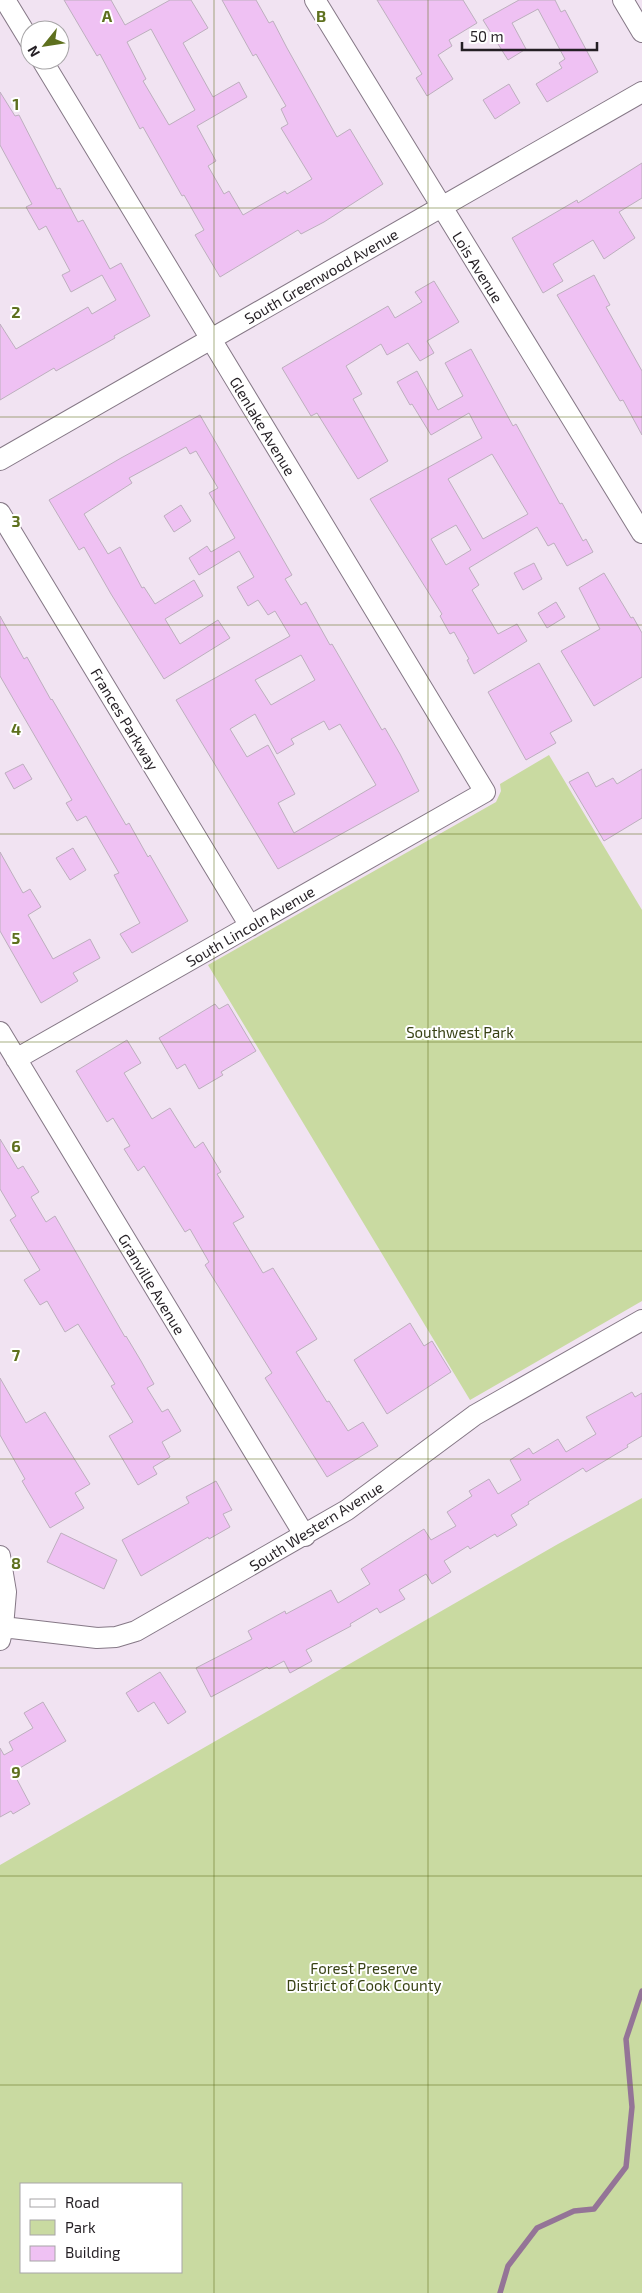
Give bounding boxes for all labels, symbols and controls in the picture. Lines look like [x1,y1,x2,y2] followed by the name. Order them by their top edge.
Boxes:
[102,6,113,25] text: A
[316,6,326,25] text: B
[20,20,70,70] north arrow
[462,20,597,52] scale bar
[470,27,504,45] text: 50 m
[23,43,43,60] text: N
[13,94,19,113] text: 1
[241,225,401,327] street label: South Greenwood Avenue
[449,228,507,306] street label: Lois Avenue
[11,302,21,321] text: 2
[226,373,300,479] street label: Glenlake Avenue
[11,511,21,530] text: 3
[87,665,163,773] street label: Frances Parkway
[11,719,21,738] text: 4
[182,882,318,970] street label: South Lincoln Avenue
[12,928,21,947] text: 5
[406,1023,514,1041] park label: Southwest Park
[11,1136,21,1155] text: 6
[115,1230,189,1338] street label: Granville Avenue
[12,1345,21,1364] text: 7
[246,1477,386,1575] street label: South Western Avenue
[11,1553,21,1572] text: 8
[11,1762,21,1781] text: 9
[287,1959,441,1994] park label: Forest Preserve District of Cook County
[20,2183,182,2273] legend
[65,2193,100,2211] text: Road
[65,2218,96,2236] text: Park
[65,2243,121,2261] text: Building

